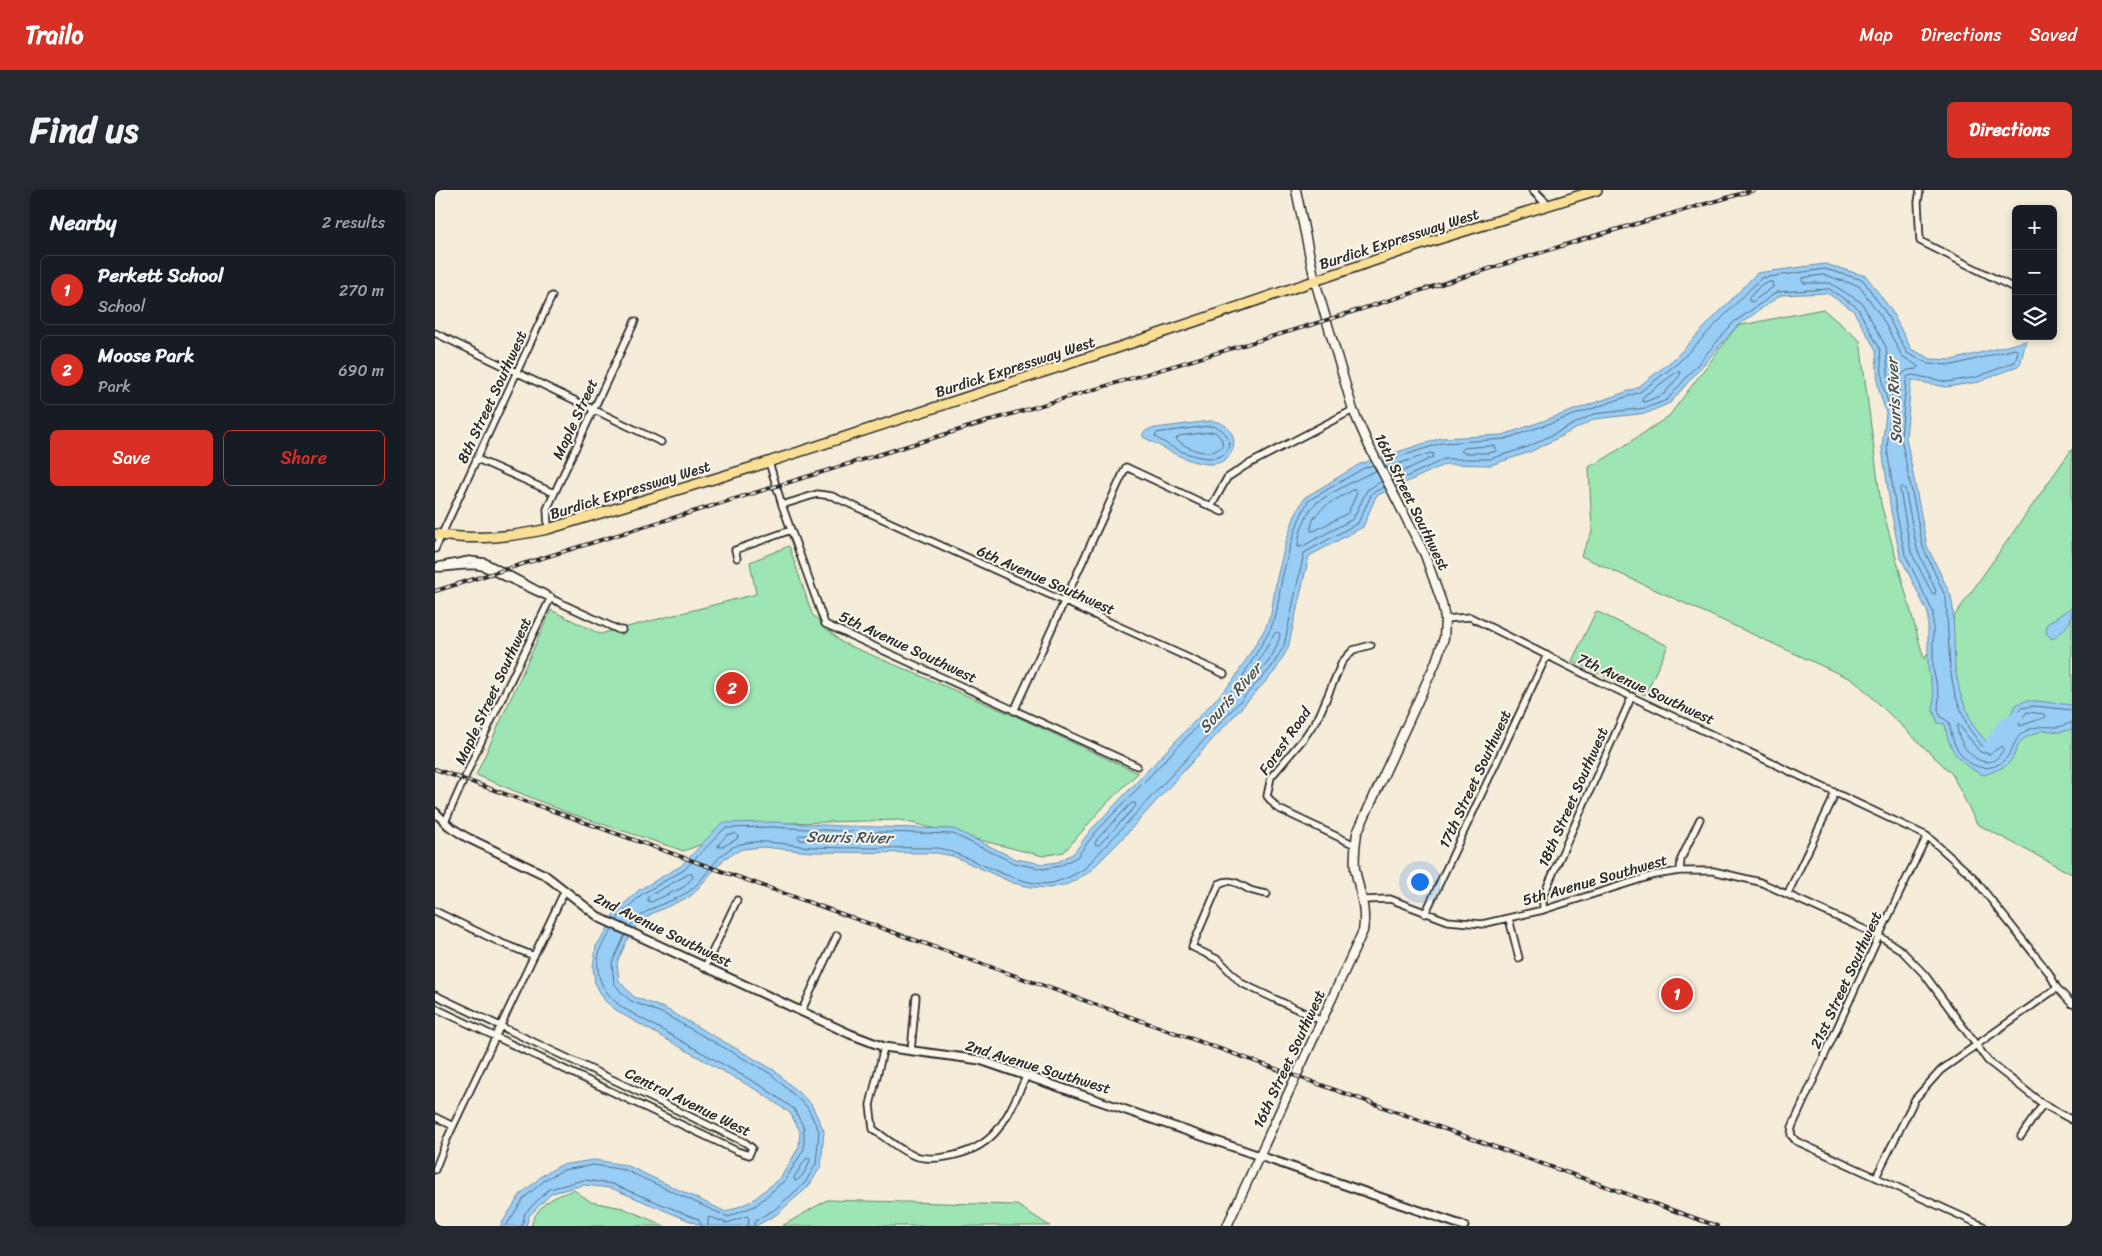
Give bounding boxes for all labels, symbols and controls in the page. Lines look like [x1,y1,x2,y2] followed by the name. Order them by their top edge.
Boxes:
[25,14,83,56] text: Trailo
[1860,19,1893,51] text: Map
[1921,19,2002,51] text: Directions
[2030,19,2077,51] text: Saved
[30,99,138,161] text: Find us
[1947,102,2072,158] button: Directions
[1316,201,1483,277] street label: Burdick Expressway West
[50,204,116,242] text: Nearby
[2012,205,2057,340] map controls
[2012,205,2057,250] button: +
[322,208,385,237] text: 2 results
[2012,250,2057,295] button: −
[98,259,223,292] text: Perkett School
[64,276,70,305] text: 1
[339,276,384,305] text: 270 m
[98,292,145,321] text: School
[2012,295,2057,340] button: layers
[450,326,534,468] street label: 8th Street Southwest
[932,329,1099,405] street label: Burdick Expressway West
[98,339,194,372] text: Moose Park
[1877,354,1911,445] water label: Souris River
[62,356,72,385] text: 2
[339,356,384,385] text: 690 m
[98,372,131,401] text: Park
[545,374,605,464] street label: Maple Street
[1367,429,1457,576] street label: 16th Street Southwest
[50,430,213,486] button: Save
[223,430,385,486] button: Share
[546,453,714,527] street label: Burdick Expressway West
[973,538,1120,622] street label: 6th Avenue Southwest
[835,604,982,691] street label: 5th Avenue Southwest
[447,612,539,769] street label: Maple Street Southwest
[1573,646,1720,732] street label: 7th Avenue Southwest
[1191,654,1271,740] water label: Souris River
[716,669,748,707] pin: 2
[1252,701,1319,781] street label: Forest Road
[1431,705,1519,853] street label: 17th Street Southwest
[1530,722,1616,871] street label: 18th Street Southwest
[806,822,895,852] water label: Souris River
[1519,847,1671,913] street label: 5th Avenue Southwest
[1407,869,1433,895] your location
[589,885,737,975] street label: 2nd Avenue Southwest
[1803,906,1890,1053] street label: 21st Street Southwest
[1661,975,1693,1013] pin: 1
[1245,985,1333,1133] street label: 16th Street Southwest
[962,1033,1114,1102] street label: 2nd Avenue Southwest
[620,1060,756,1144] street label: Central Avenue West

